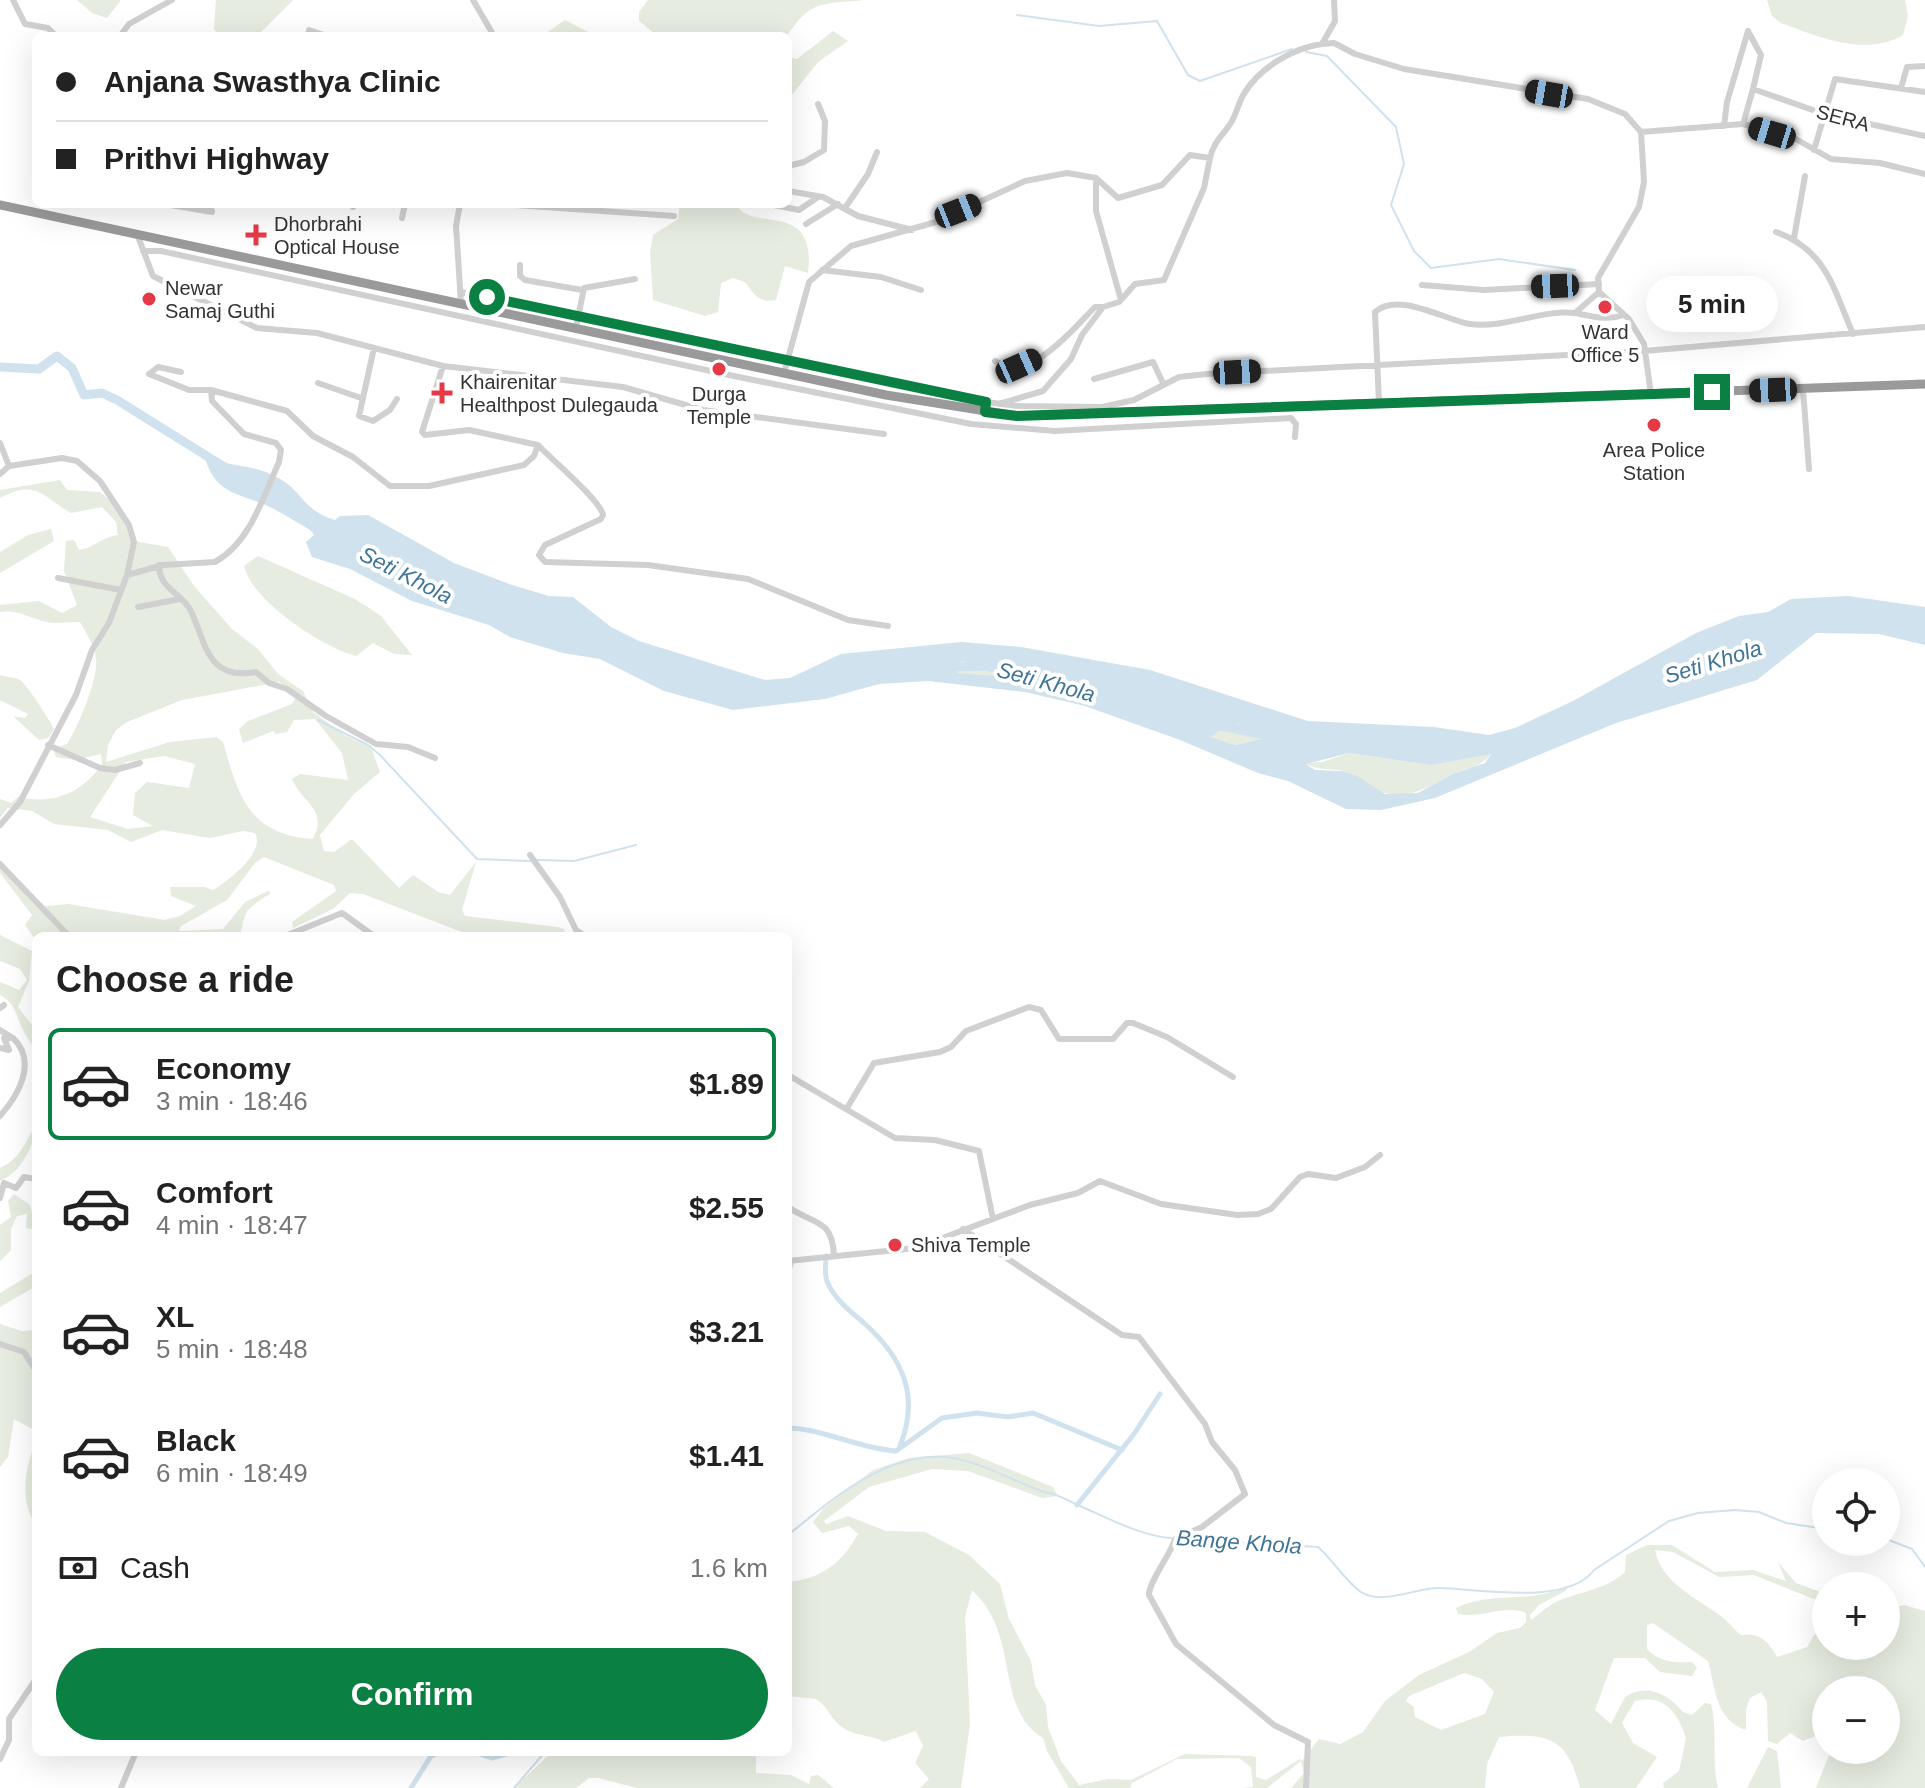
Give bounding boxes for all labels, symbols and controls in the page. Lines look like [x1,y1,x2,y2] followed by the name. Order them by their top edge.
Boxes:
[104,65,441,98] text: Anjana Swasthya Clinic
[1523,78,1575,110] car
[1814,100,1873,136] street label: SERA
[1746,115,1798,151] car
[104,142,329,175] text: Prithvi Highway
[931,191,985,231] car
[274,213,400,258] place label: Dhorbrahi Optical House
[245,224,267,246] marker: Dhorbrahi Optical House
[1531,273,1579,299] car
[1646,276,1778,332] callout: 5 min
[165,277,275,322] place label: Newar Samaj Guthi
[469,279,505,315] route start
[1678,289,1746,319] text: 5 min
[140,290,158,308] marker: Newar Samaj Guthi
[1596,298,1614,316] marker: Ward Office 5
[1571,321,1639,366] place label: Ward Office 5
[992,345,1046,387] car
[1212,359,1262,385] car
[710,360,728,378] marker: Durga Temple
[460,371,659,416] place label: Khairenitar Healthpost Dulegauda
[1694,374,1730,410] route end
[1749,377,1797,403] car
[431,382,453,404] marker: Khairenitar Healthpost Dulegauda
[687,383,751,428] place label: Durga Temple
[1645,416,1663,434] marker: Area Police Station
[1603,439,1705,484] place label: Area Police Station
[356,541,456,609] water label: Seti Khola
[1661,635,1765,689] water label: Seti Khola
[994,657,1098,707] water label: Seti Khola
[56,959,294,1000] text: Choose a ride
[60,1048,132,1120] icon: car
[156,1052,291,1085] text: Economy
[689,1067,764,1100] text: $1.89
[156,1086,308,1116] text: 3 min · 18:46
[60,1172,132,1244] icon: car
[156,1176,273,1209] text: Comfort
[689,1191,764,1224] text: $2.55
[156,1210,308,1240] text: 4 min · 18:47
[911,1234,1031,1256] place label: Shiva Temple
[886,1236,904,1254] marker: Shiva Temple
[60,1296,132,1368] icon: car
[156,1300,194,1333] text: XL
[689,1315,764,1348] text: $3.21
[156,1334,308,1364] text: 5 min · 18:48
[60,1420,132,1492] icon: car
[156,1424,236,1457] text: Black
[689,1439,764,1472] text: $1.41
[156,1458,308,1488] text: 6 min · 18:49
[1812,1468,1900,1764] map controls
[1812,1468,1900,1556] button: locate
[1175,1525,1303,1559] water label: Bange Khola
[56,1546,100,1590] icon: cash
[120,1551,190,1584] text: Cash
[690,1553,768,1583] text: 1.6 km
[1812,1572,1900,1660] button: +
[56,1648,768,1740] button: Confirm
[1812,1676,1900,1764] button: −

